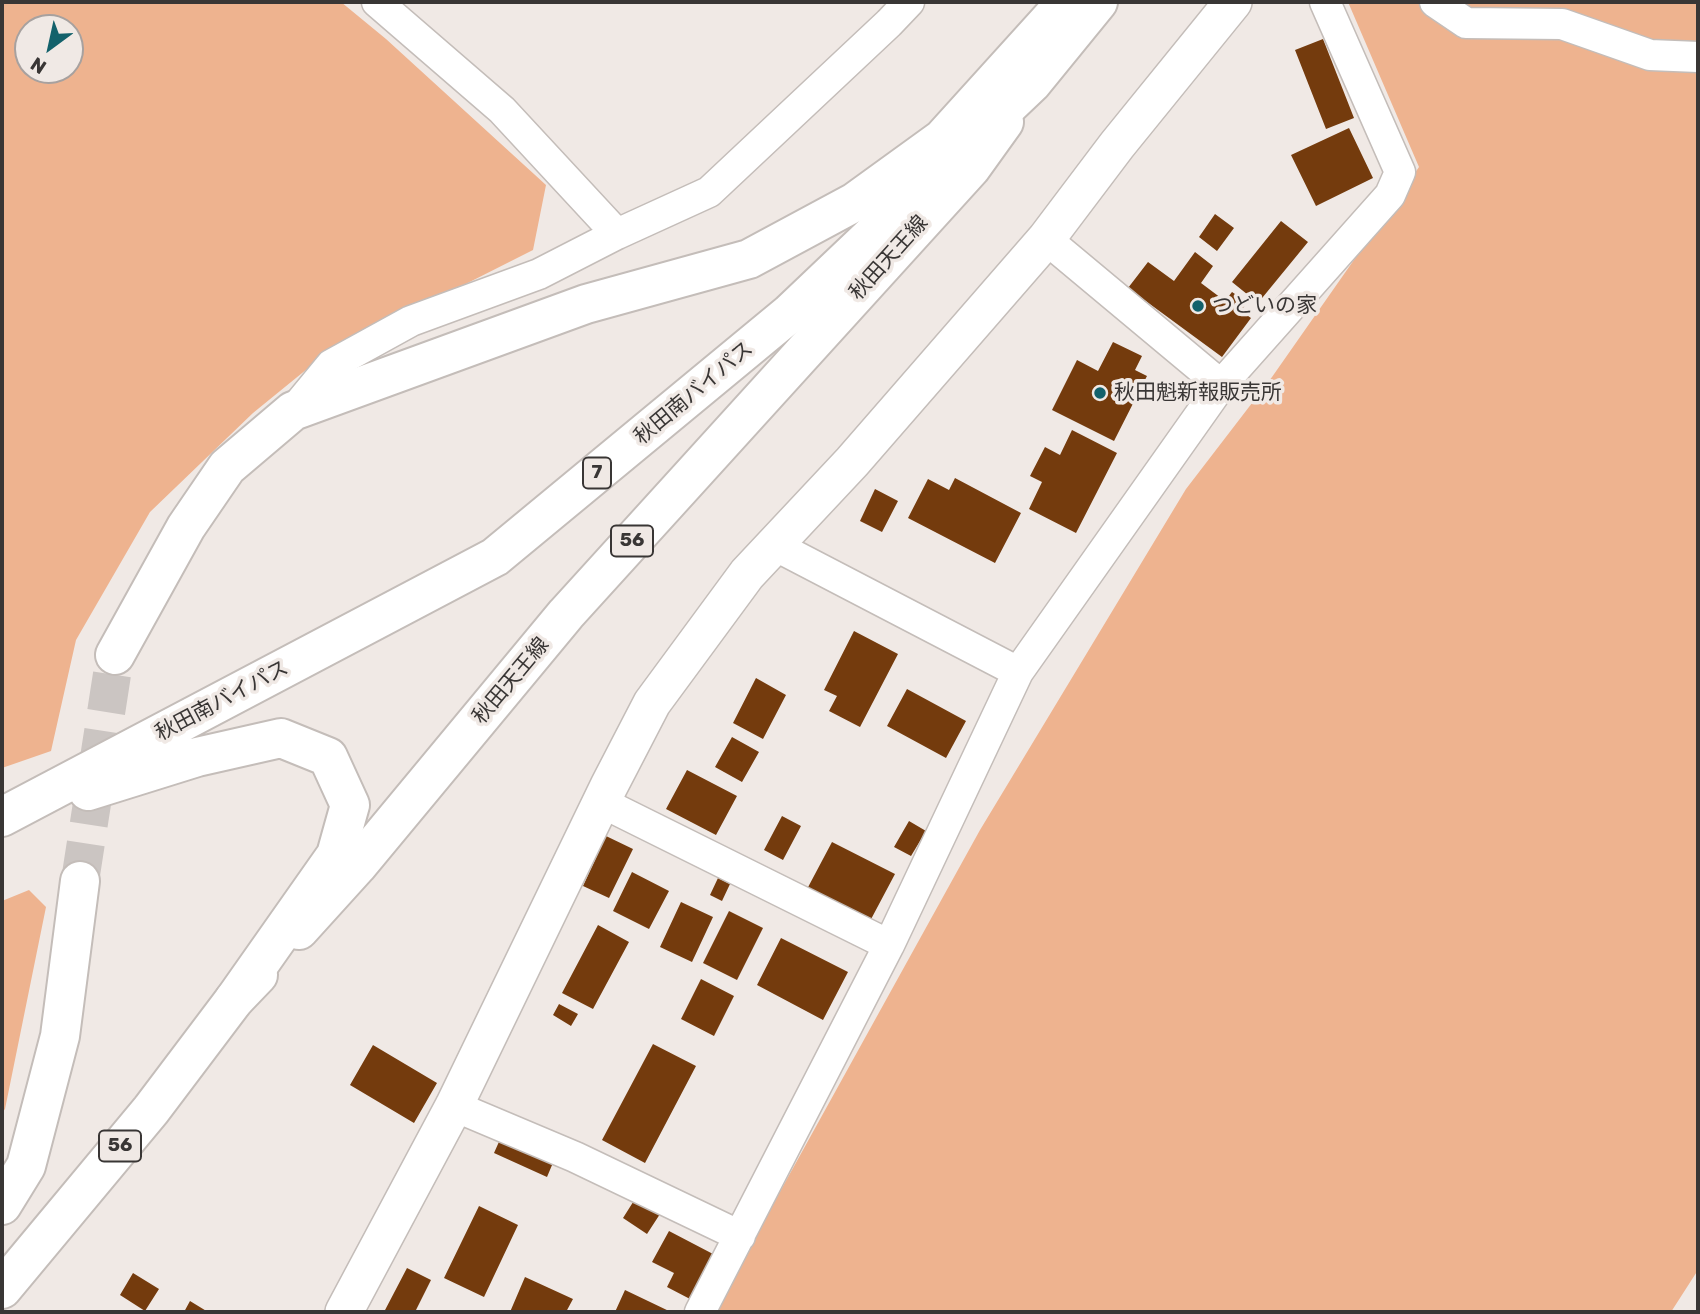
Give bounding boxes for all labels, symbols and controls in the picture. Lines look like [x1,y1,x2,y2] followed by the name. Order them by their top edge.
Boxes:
[14,14,84,84] north arrow
[26,52,50,79] text: N
[845,211,933,305] street label: 秋田天王線
[1212,293,1317,319] place label: つどいの家
[1190,298,1206,314] marker: つどいの家
[630,336,758,450] street label: 秋田南バイパス
[1114,380,1282,406] place label: 秋田魁新報販売所
[1092,385,1108,401] marker: 秋田魁新報販売所
[583,458,611,488] road number: 7
[611,526,653,556] road number: 56
[468,633,554,729] street label: 秋田天王線
[151,655,293,747] street label: 秋田南バイパス
[99,1130,141,1162] road number: 56

